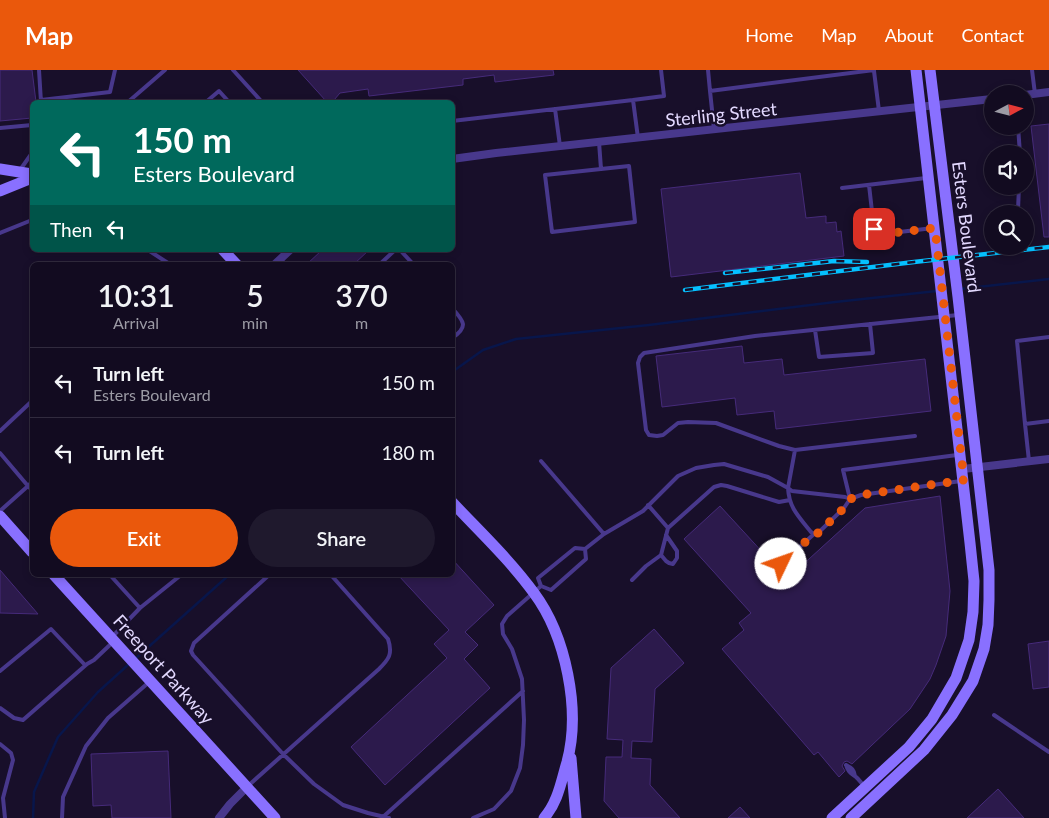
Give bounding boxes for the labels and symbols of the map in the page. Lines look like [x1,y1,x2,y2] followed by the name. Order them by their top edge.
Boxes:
[984,85,1034,135] north arrow
[664,97,778,131] street label: Sterling Street
[948,160,986,294] street label: Esters Boulevard
[853,208,895,250] pin
[754,537,806,589] position arrow
[109,610,219,729] street label: Freeport Parkway

